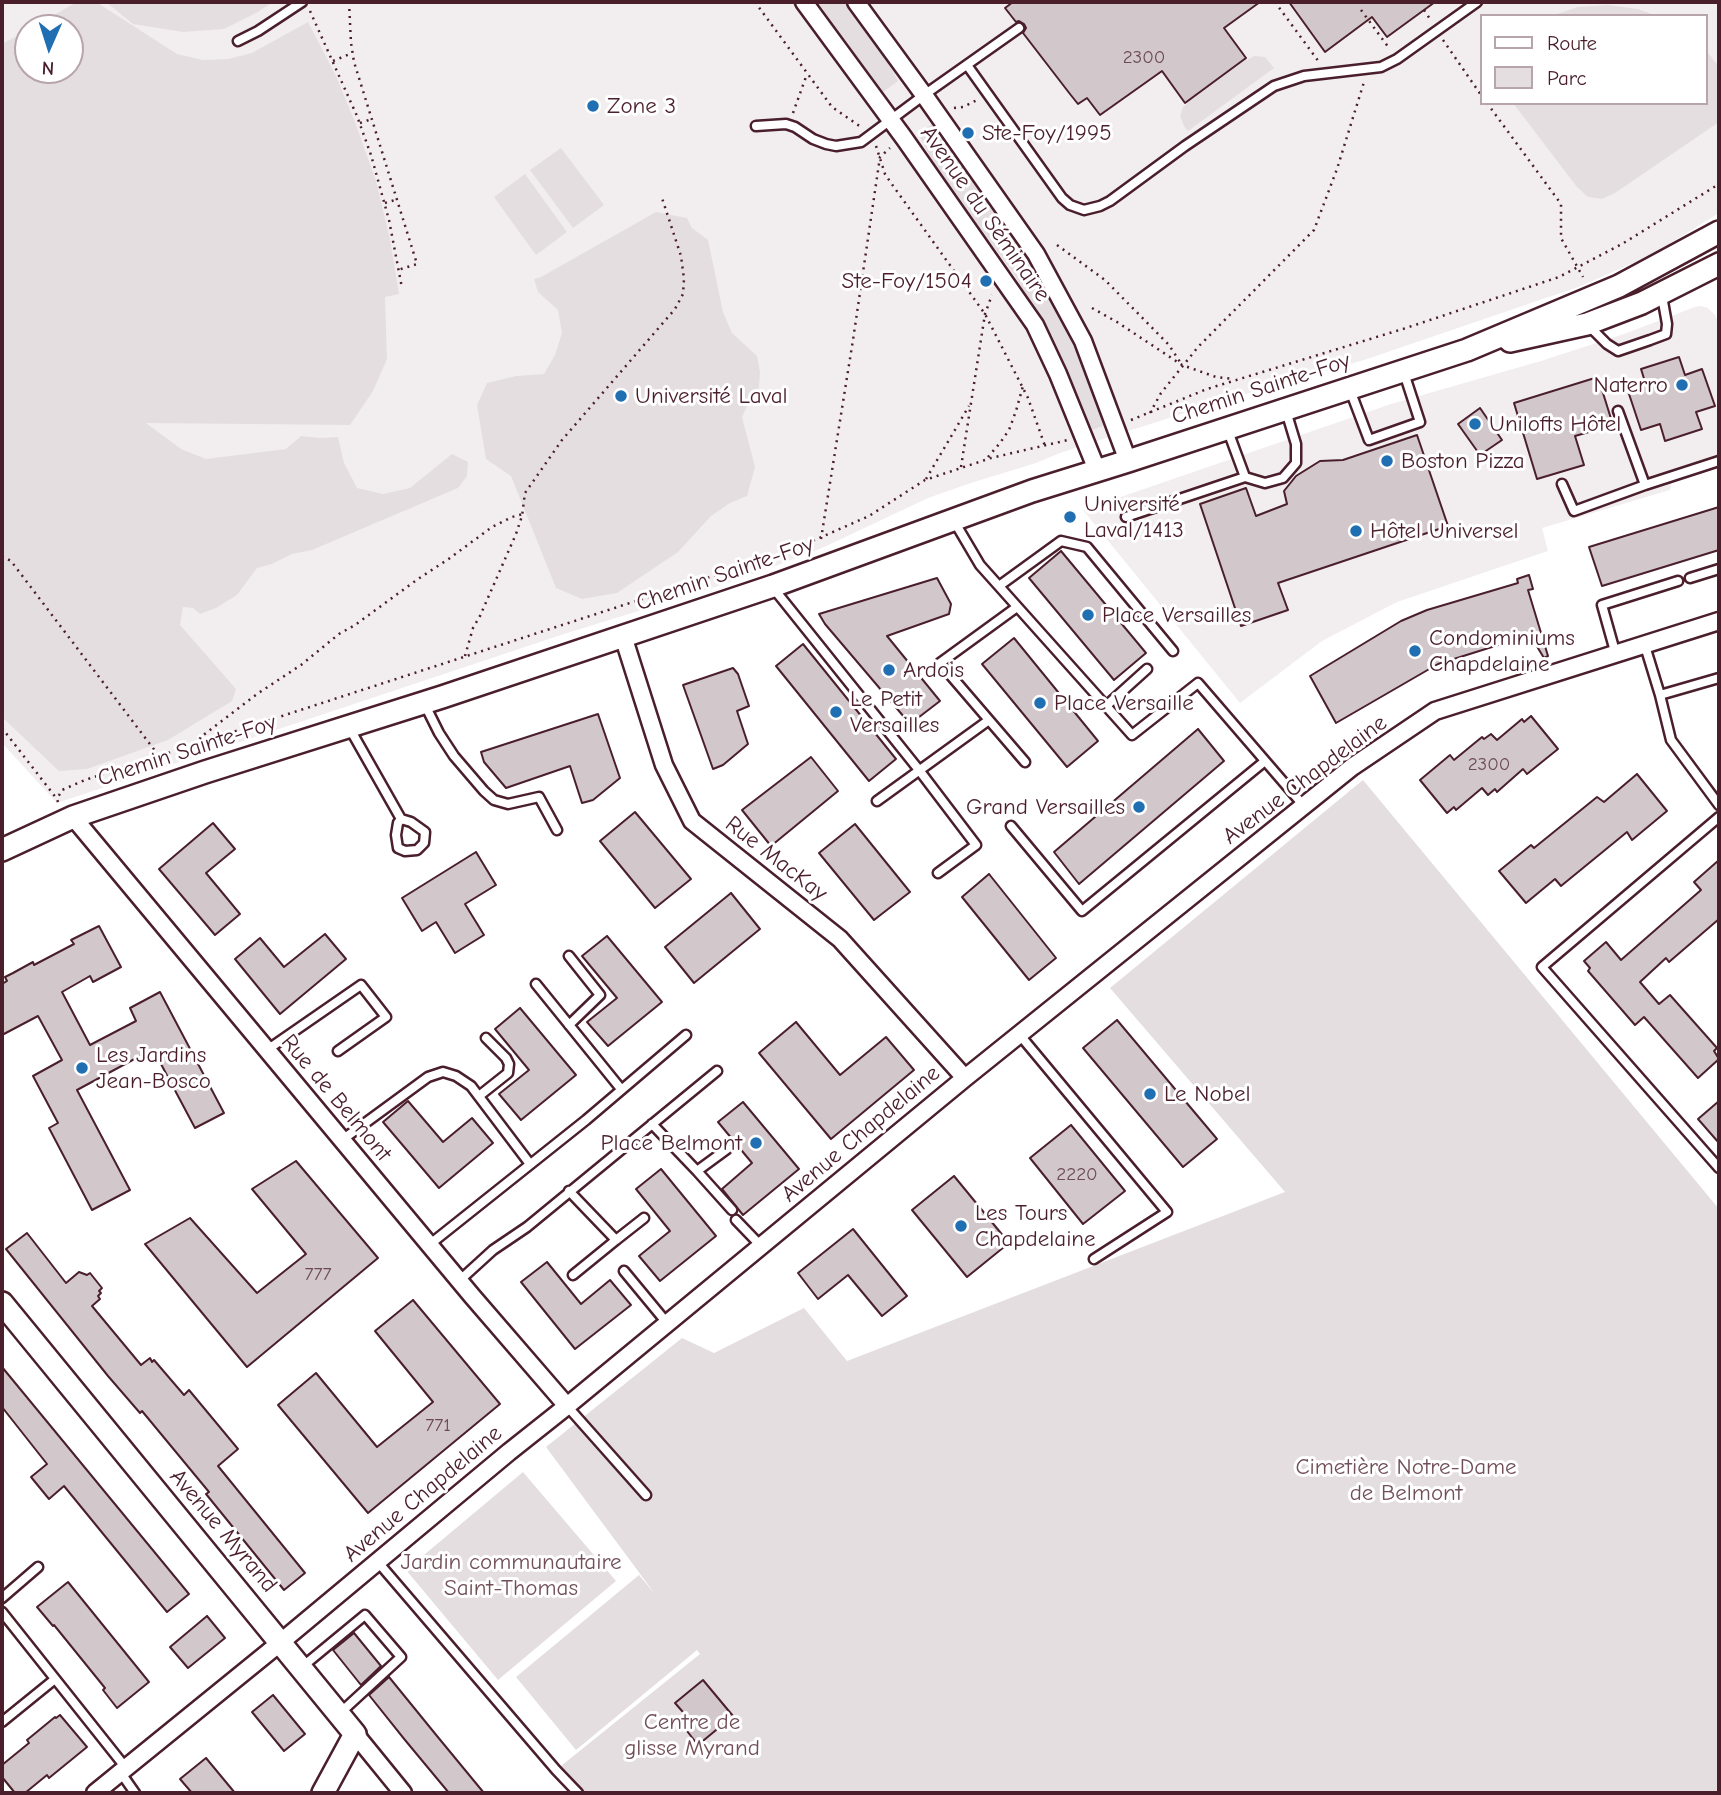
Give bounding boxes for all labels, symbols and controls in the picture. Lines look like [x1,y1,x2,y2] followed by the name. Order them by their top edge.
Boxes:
[14,14,84,84] north arrow
[1480,14,1707,105] legend
[1547,31,1597,55] text: Route
[1123,47,1165,69] house number: 2300
[41,57,55,79] text: N
[1547,66,1587,90] text: Parc
[607,92,676,120] place label: Zone 3
[585,98,601,114] marker: Zone 3
[982,119,1112,147] place label: Ste-Foy/1995
[914,121,1056,307] street label: Avenue du Séminaire
[960,125,976,141] marker: Ste-Foy/1995
[842,267,972,295] place label: Ste-Foy/1504
[978,273,994,289] marker: Ste-Foy/1504
[1168,347,1354,431] street label: Chemin Sainte-Foy
[1594,371,1668,399] place label: Naterro
[1674,377,1690,393] marker: Naterro
[635,382,788,410] place label: Université Laval
[613,388,629,404] marker: Université Laval
[1489,410,1621,438] place label: Unilofts Hôtel
[1467,416,1483,432] marker: Unilofts Hôtel
[1401,447,1525,475] place label: Boston Pizza
[1379,453,1395,469] marker: Boston Pizza
[1084,490,1184,544] place label: Université Laval/1413
[1062,509,1078,525] marker: Université Laval/1413
[1370,517,1518,545] place label: Hôtel Universel
[1348,523,1364,539] marker: Hôtel Universel
[633,531,817,617] street label: Chemin Sainte-Foy
[1102,601,1251,629] place label: Place Versailles
[1080,607,1096,623] marker: Place Versailles
[1429,624,1575,678] place label: Condominiums Chapdelaine
[1407,643,1423,659] marker: Condominiums Chapdelaine
[903,656,964,684] place label: Ardois
[881,662,897,678] marker: Ardois
[850,685,939,739] place label: Le Petit Versailles
[1054,689,1194,717] place label: Place Versaille
[1032,695,1048,711] marker: Place Versaille
[828,704,844,720] marker: Le Petit Versailles
[94,709,280,793] street label: Chemin Sainte-Foy
[1217,709,1393,851] street label: Avenue Chapdelaine
[1468,754,1510,776] house number: 2300
[966,793,1125,821] place label: Grand Versailles
[1131,799,1147,815] marker: Grand Versailles
[719,811,833,907] street label: Rue MacKay
[275,1029,397,1167] street label: Rue de Belmont
[96,1041,211,1095] place label: Les Jardins Jean-Bosco
[74,1060,90,1076] marker: Les Jardins Jean-Bosco
[776,1060,946,1208] street label: Avenue Chapdelaine
[1164,1080,1250,1108] place label: Le Nobel
[1142,1086,1158,1102] marker: Le Nobel
[601,1129,742,1157] place label: Place Belmont
[748,1135,764,1151] marker: Place Belmont
[1056,1164,1098,1186] house number: 2220
[975,1199,1096,1253] place label: Les Tours Chapdelaine
[953,1218,969,1234] marker: Les Tours Chapdelaine
[305,1264,331,1286] house number: 777
[425,1415,451,1437] house number: 771
[338,1420,508,1568] street label: Avenue Chapdelaine
[1295,1453,1517,1507] park label: Cimetière Notre-Dame de Belmont
[163,1464,283,1598] street label: Avenue Myrand
[400,1548,622,1602] park label: Jardin communautaire Saint-Thomas
[624,1708,760,1762] park label: Centre de glisse Myrand

